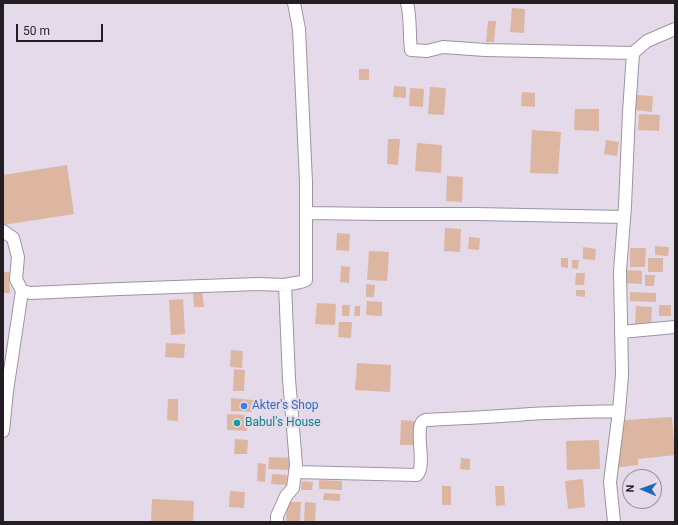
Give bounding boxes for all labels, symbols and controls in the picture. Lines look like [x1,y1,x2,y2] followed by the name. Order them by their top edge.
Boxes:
[18,16,105,42] scale bar
[23,24,50,38] text: 50 m
[252,399,318,413] place label: Akter's Shop
[239,401,249,411] marker: Akter's Shop
[245,416,321,430] place label: Babul's House
[232,418,242,428] marker: Babul's House
[622,469,662,509] north arrow
[624,484,637,493] text: N

